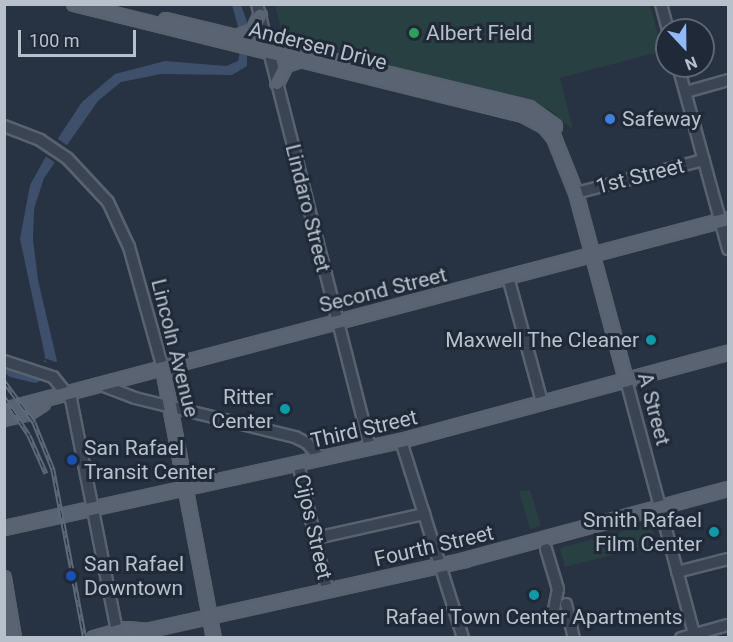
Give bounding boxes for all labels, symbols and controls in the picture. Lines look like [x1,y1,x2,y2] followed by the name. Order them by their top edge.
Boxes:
[246,17,390,75] street label: Andersen Drive
[21,18,140,56] scale bar
[655,18,715,78] north arrow
[426,20,532,46] place label: Albert Field
[407,26,421,40] marker: Albert Field
[29,30,80,51] text: 100 m
[682,52,700,74] text: N
[622,106,701,132] place label: Safeway
[603,112,617,126] marker: Safeway
[280,142,336,274] street label: Lindaro Street
[593,153,687,199] street label: 1st Street
[317,262,449,318] street label: Second Street
[146,276,204,420] street label: Lincoln Avenue
[445,327,639,353] place label: Maxwell The Cleaner
[644,333,658,347] marker: Maxwell The Cleaner
[632,370,676,448] street label: A Street
[211,384,273,434] place label: Ritter Center
[278,402,292,416] marker: Ritter Center
[308,405,420,453] street label: Third Street
[84,435,215,485] place label: San Rafael Transit Center
[65,453,79,467] marker: San Rafael Transit Center
[289,472,337,582] street label: Cijos Street
[583,507,702,557] place label: Smith Rafael Film Center
[372,520,496,572] street label: Fourth Street
[707,525,721,539] marker: Smith Rafael Film Center
[84,551,184,601] place label: San Rafael Downtown
[62,567,80,585] marker: San Rafael Downtown
[527,588,541,602] marker: Rafael Town Center Apartments
[385,604,683,630] place label: Rafael Town Center Apartments

